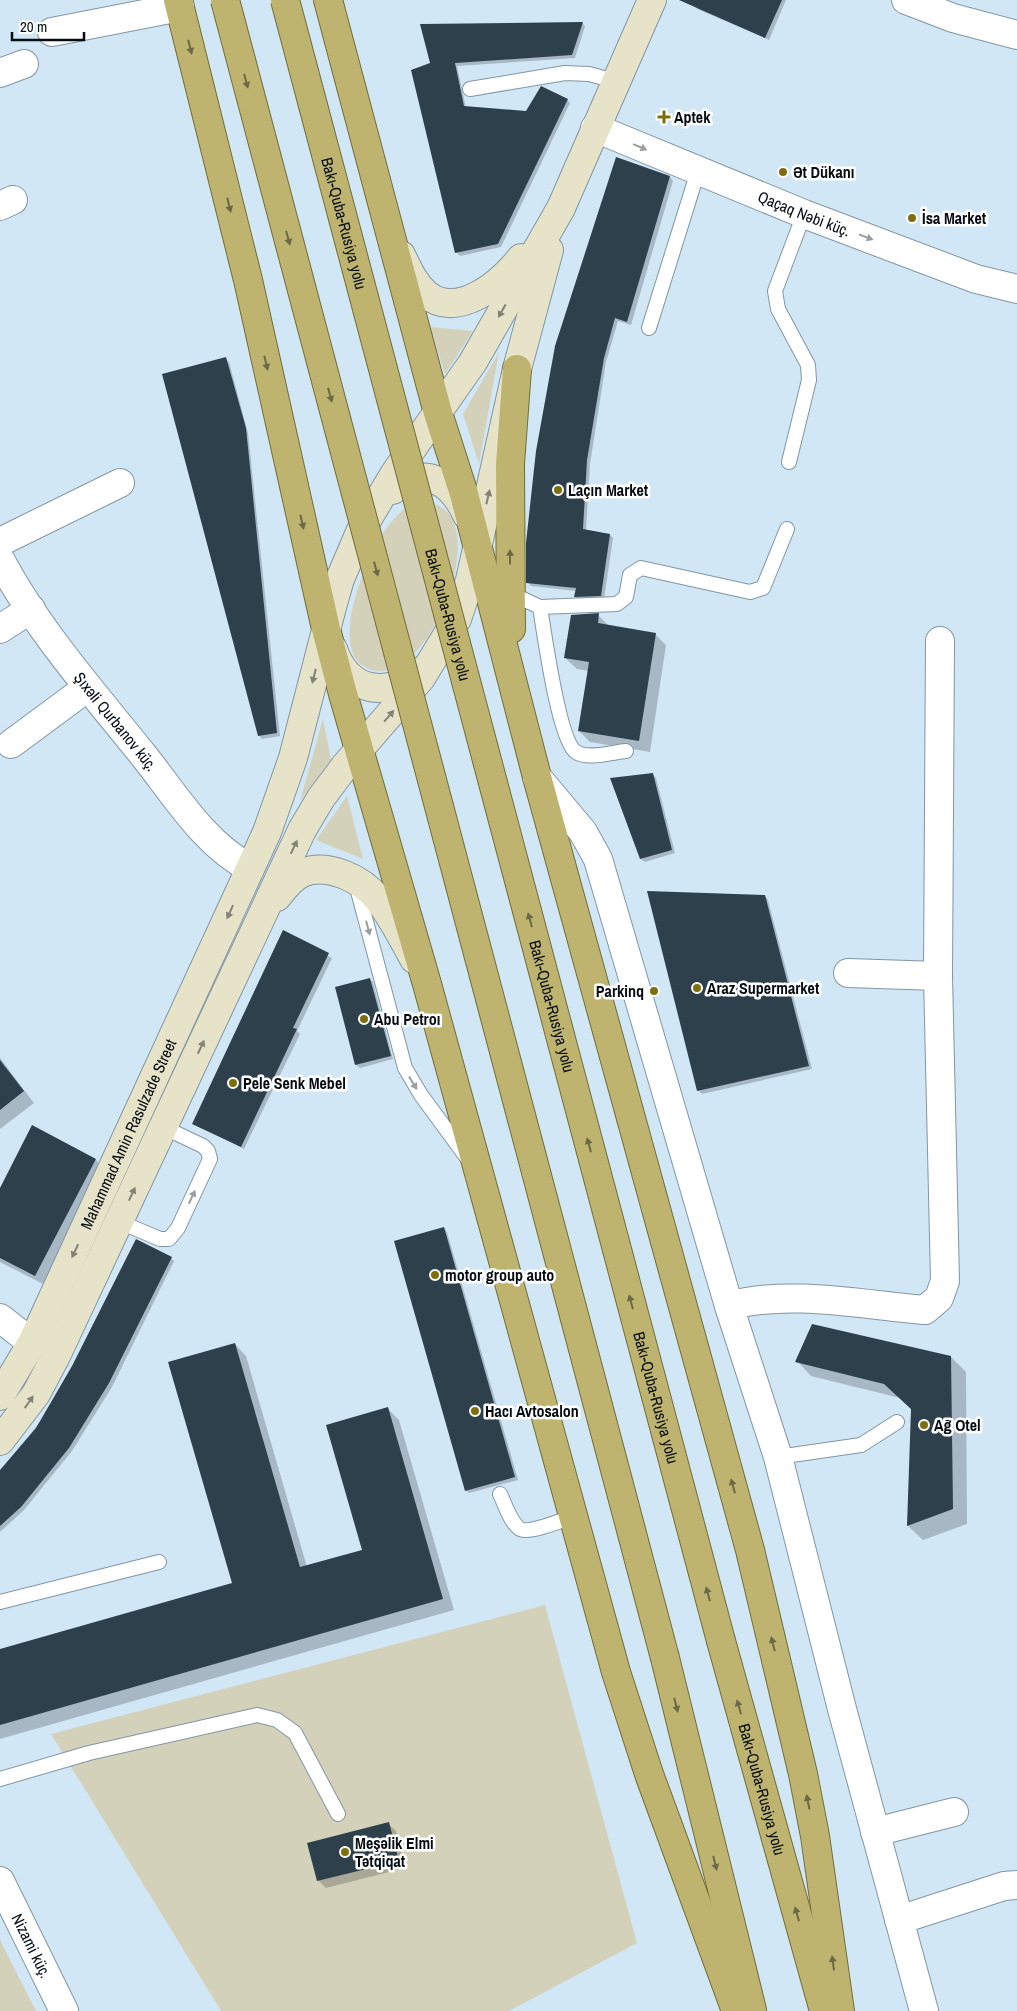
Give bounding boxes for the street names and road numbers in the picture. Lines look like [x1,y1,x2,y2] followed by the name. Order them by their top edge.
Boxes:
[316,155,372,292] street label: Bakı-Quba-Rusiya yolu
[755,185,854,242] street label: Qaçaq Nəbi küç.
[420,546,476,683] street label: Bakı-Quba-Rusiya yolu
[69,667,163,776] street label: Şıxəli Qurbanov küç.
[524,938,580,1075] street label: Bakı-Quba-Rusiya yolu
[75,1035,182,1233] street label: Mahammad Amin Rasulzade Street
[628,1329,684,1466] street label: Bakı-Quba-Rusiya yolu
[734,1721,791,1858] street label: Bakı-Quba-Rusiya yolu
[7,1910,57,1982] street label: Nizami küç.

